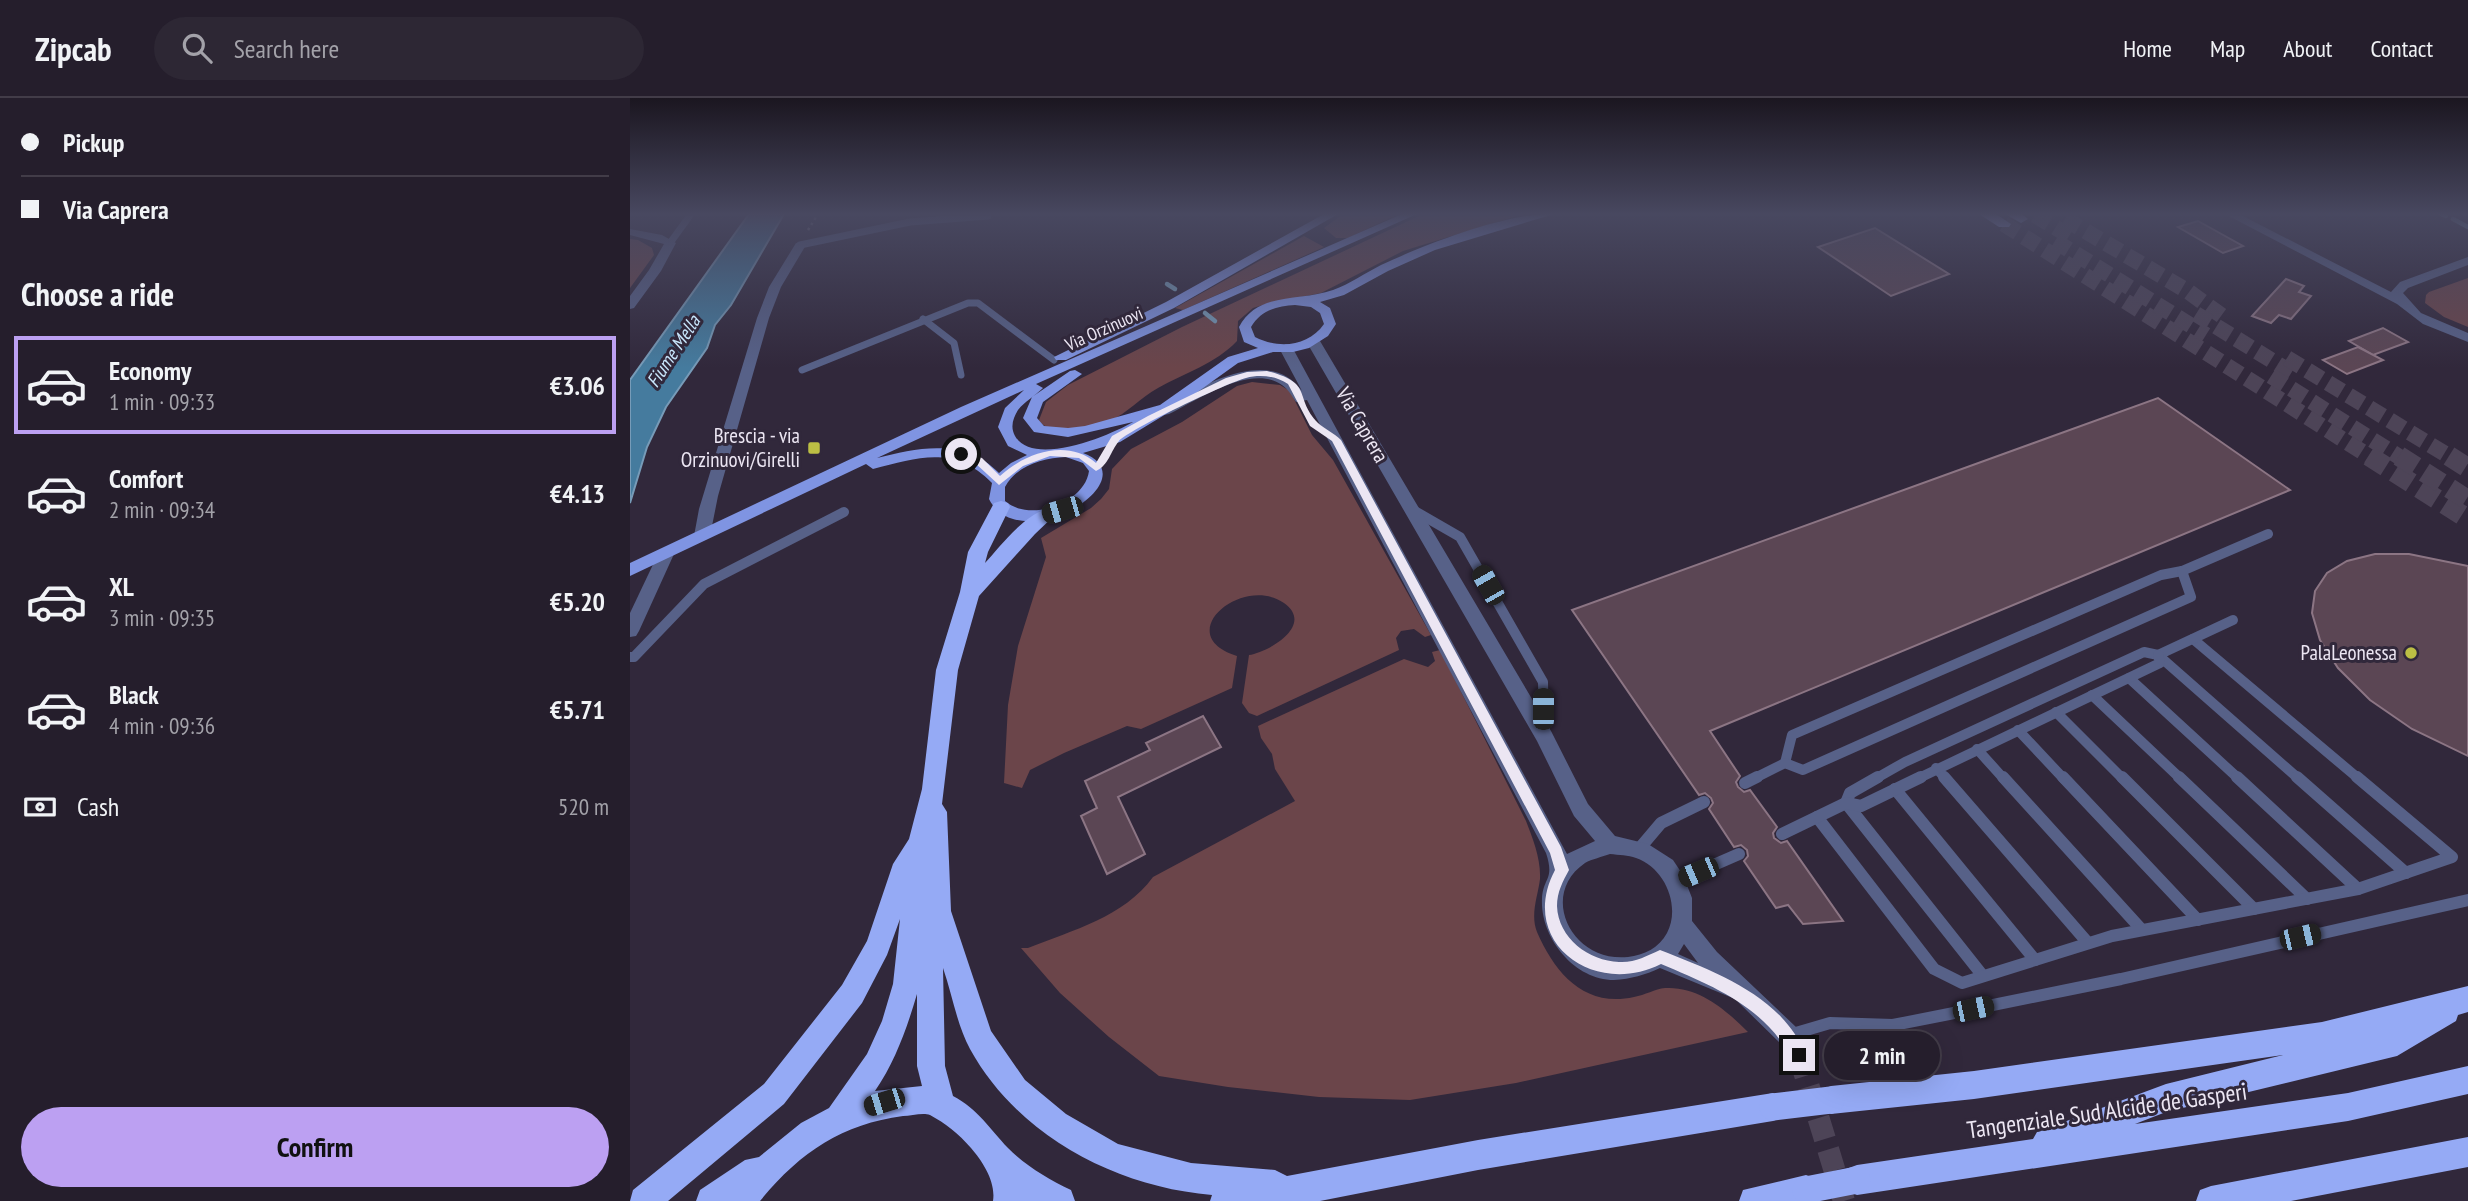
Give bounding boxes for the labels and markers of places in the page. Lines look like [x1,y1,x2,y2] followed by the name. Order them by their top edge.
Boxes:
[681,422,800,473] place label: Brescia - via Orzinuovi/Girelli
[806,440,822,456] marker: Brescia - via Orzinuovi/Girelli
[2301,639,2397,666] place label: PalaLeonessa
[2403,645,2419,661] marker: PalaLeonessa

